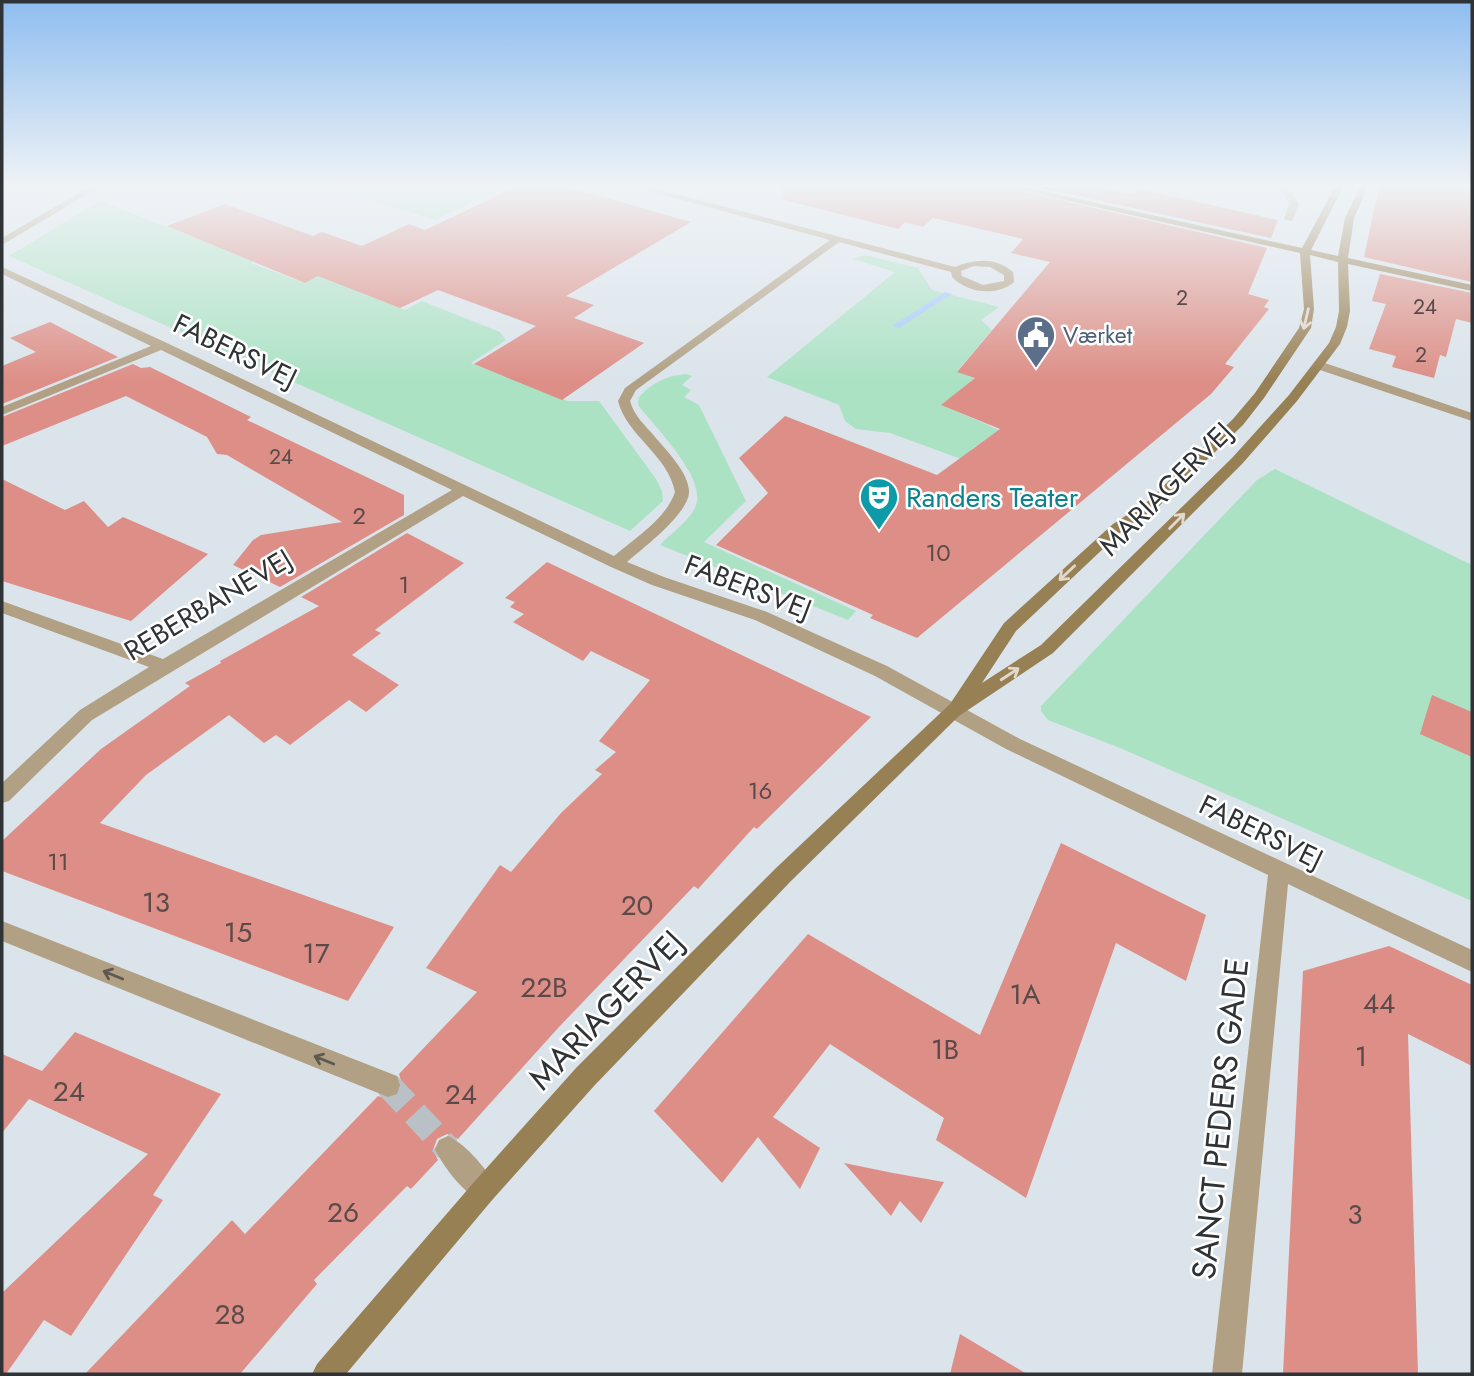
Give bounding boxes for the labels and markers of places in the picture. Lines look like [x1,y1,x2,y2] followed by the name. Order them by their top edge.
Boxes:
[1015,314,1057,369] public building icon: Værket
[1063,318,1133,352] place label: Værket
[858,476,900,531] theatre icon: Randers Teater
[906,477,1079,518] place label: Randers Teater

